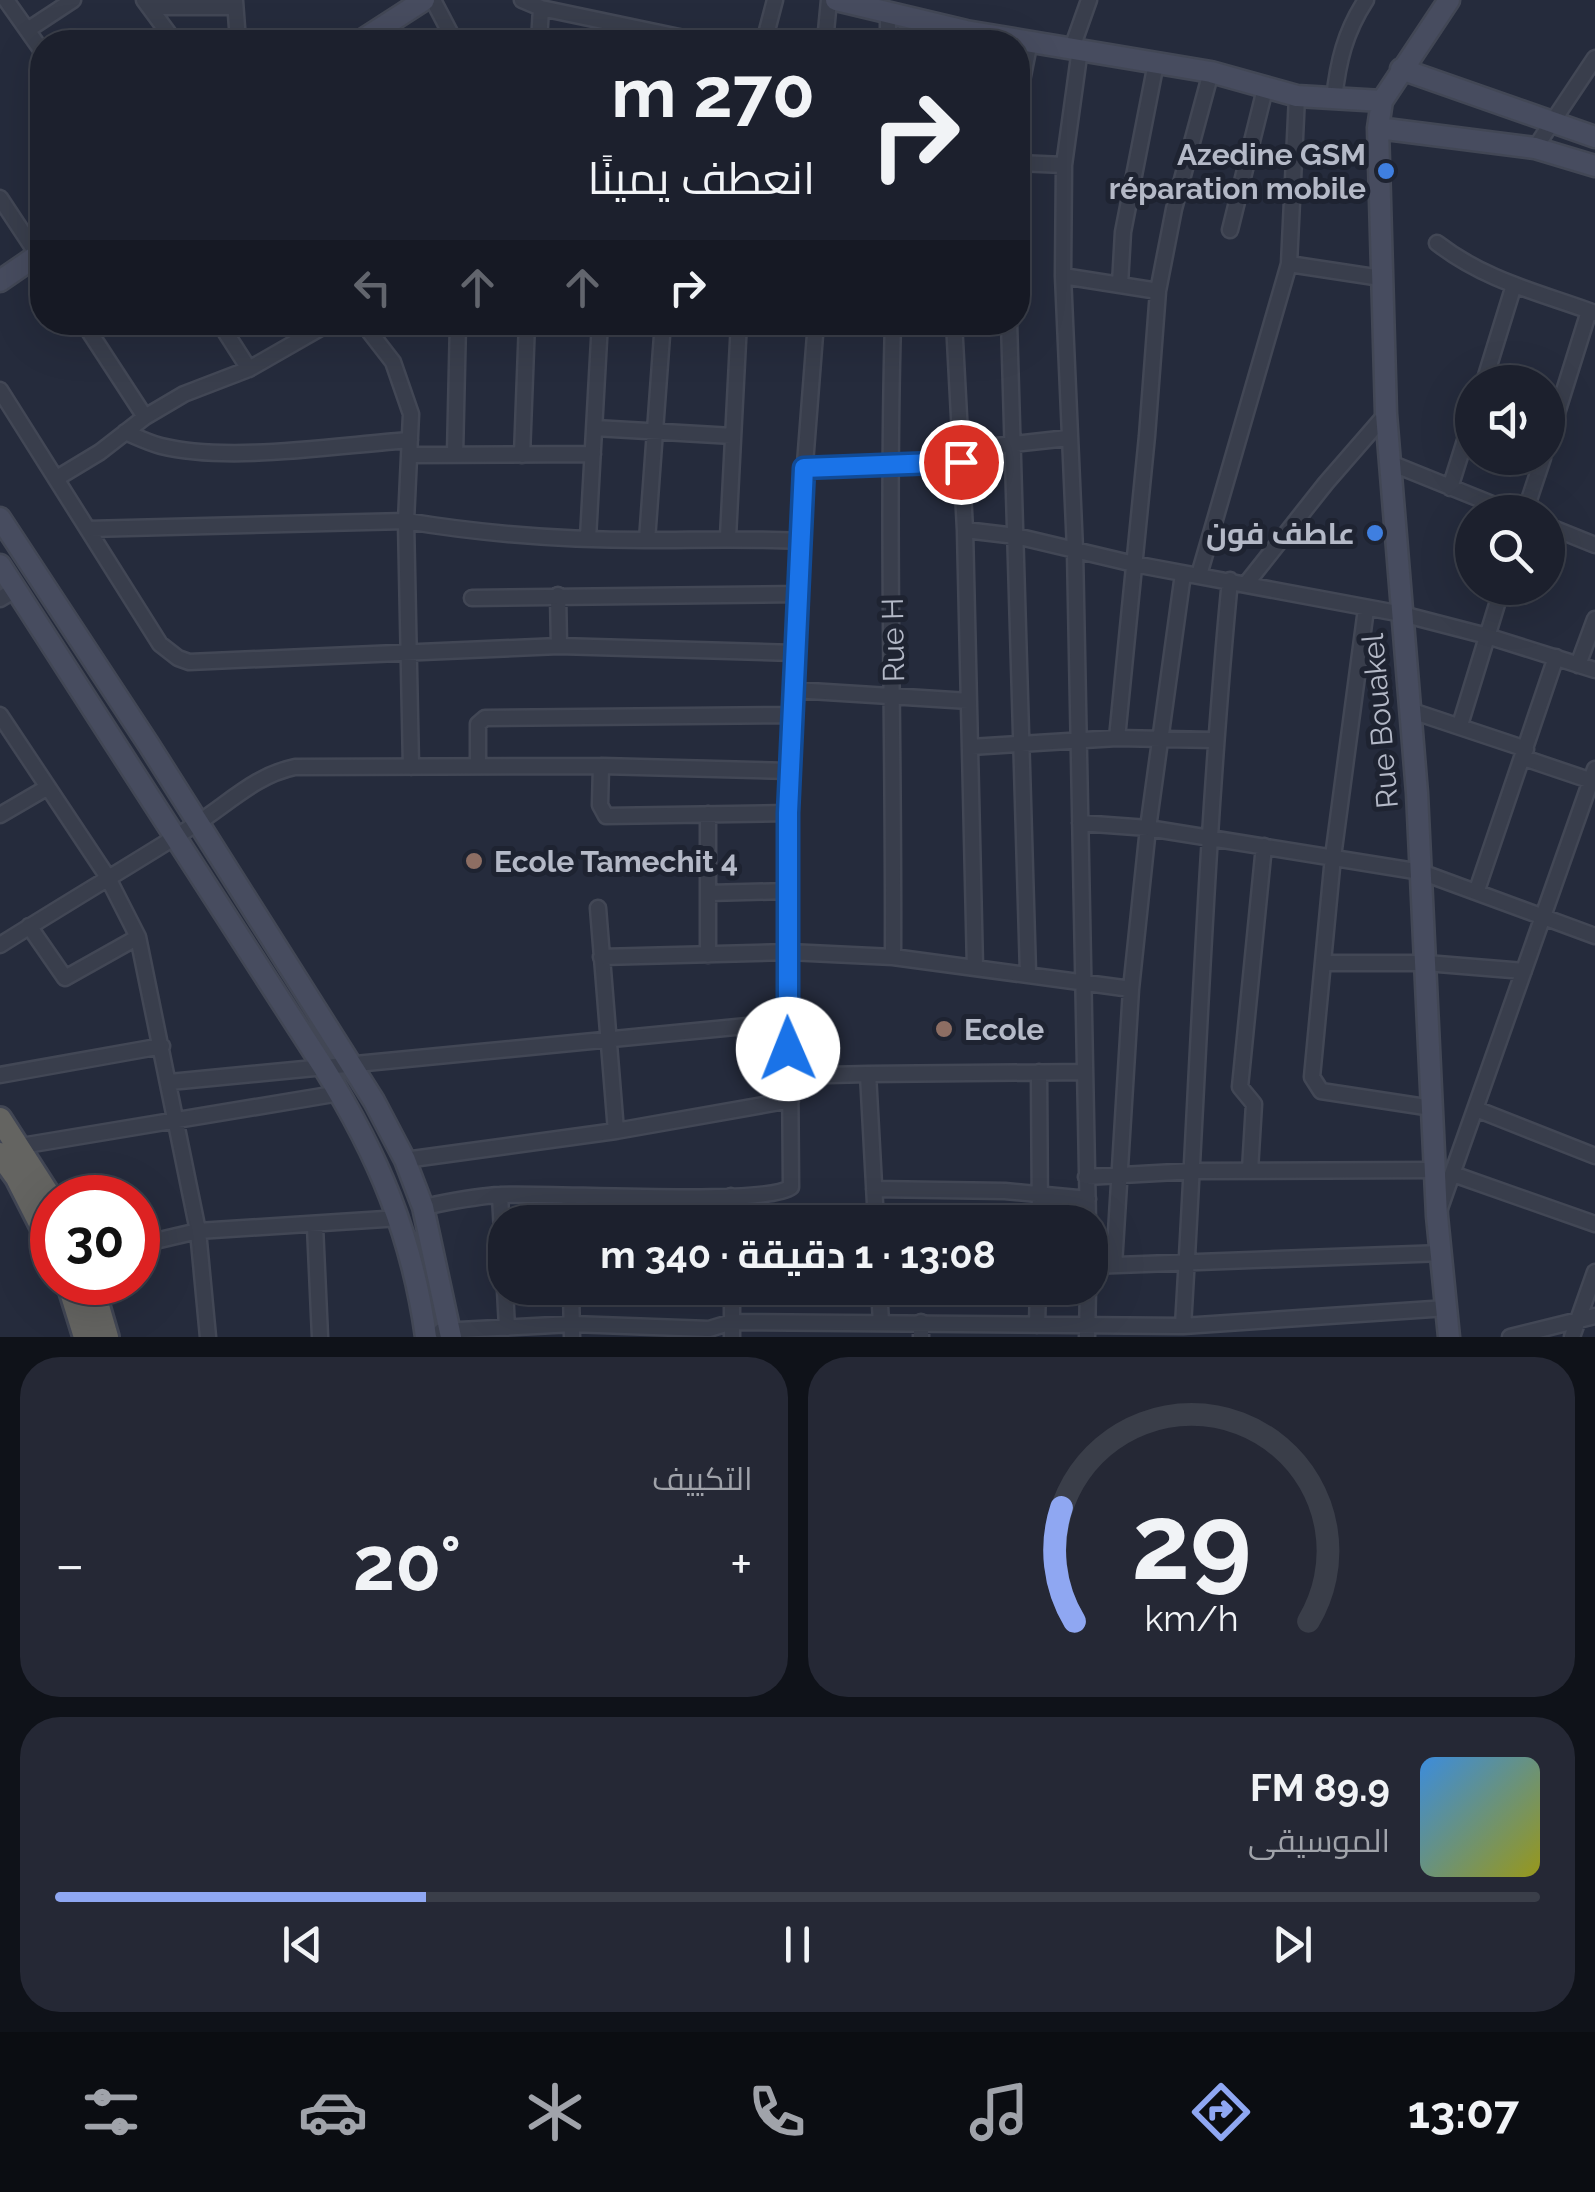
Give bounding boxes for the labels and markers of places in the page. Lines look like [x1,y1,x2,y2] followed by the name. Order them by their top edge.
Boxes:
[1109,137,1366,206] place label: Azedine GSM réparation mobile
[1375,160,1397,182] marker: Azedine GSM réparation mobile
[919,420,1004,505] pin
[1206,516,1355,552] place label: عاطف فون
[1364,522,1386,544] marker: عاطف فون
[494,844,738,879] place label: Ecole Tamechit 4
[463,850,485,872] marker: Ecole Tamechit 4
[964,1012,1044,1047] place label: Ecole
[933,1018,955,1040] marker: Ecole

